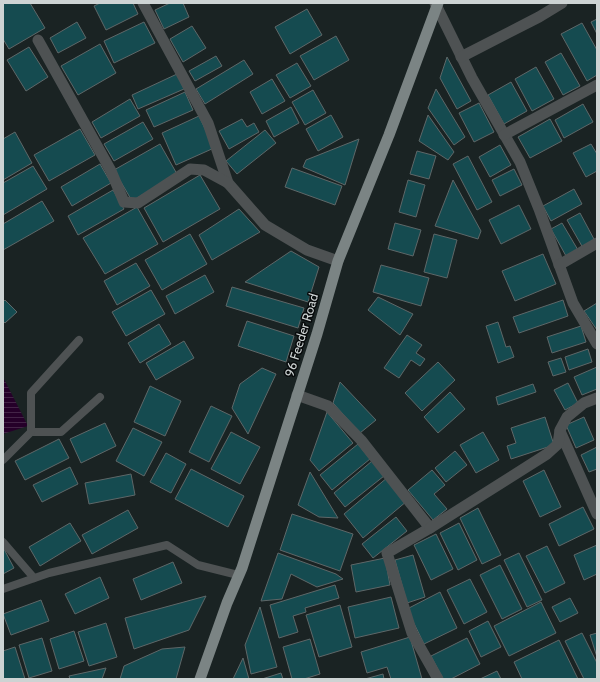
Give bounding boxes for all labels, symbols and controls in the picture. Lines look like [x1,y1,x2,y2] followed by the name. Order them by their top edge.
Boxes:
[281,291,321,379] street label: 96 Feeder Road

